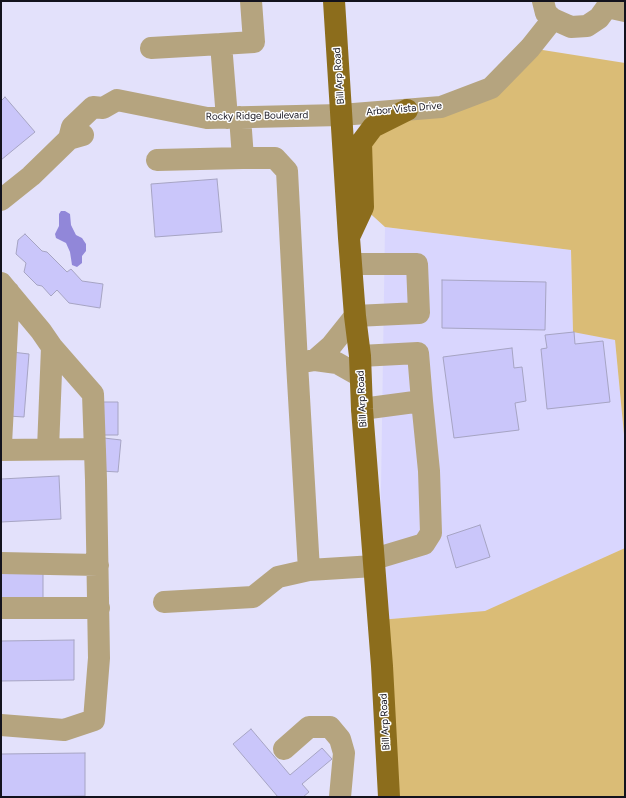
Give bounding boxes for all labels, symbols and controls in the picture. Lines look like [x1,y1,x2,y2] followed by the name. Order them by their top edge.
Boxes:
[331,47,347,105] street label: Bill Arp Road
[366,100,442,118] street label: Arbor Vista Drive
[206,109,308,123] street label: Rocky Ridge Boulevard
[355,370,369,428] street label: Bill Arp Road
[378,693,392,751] street label: Bill Arp Road

